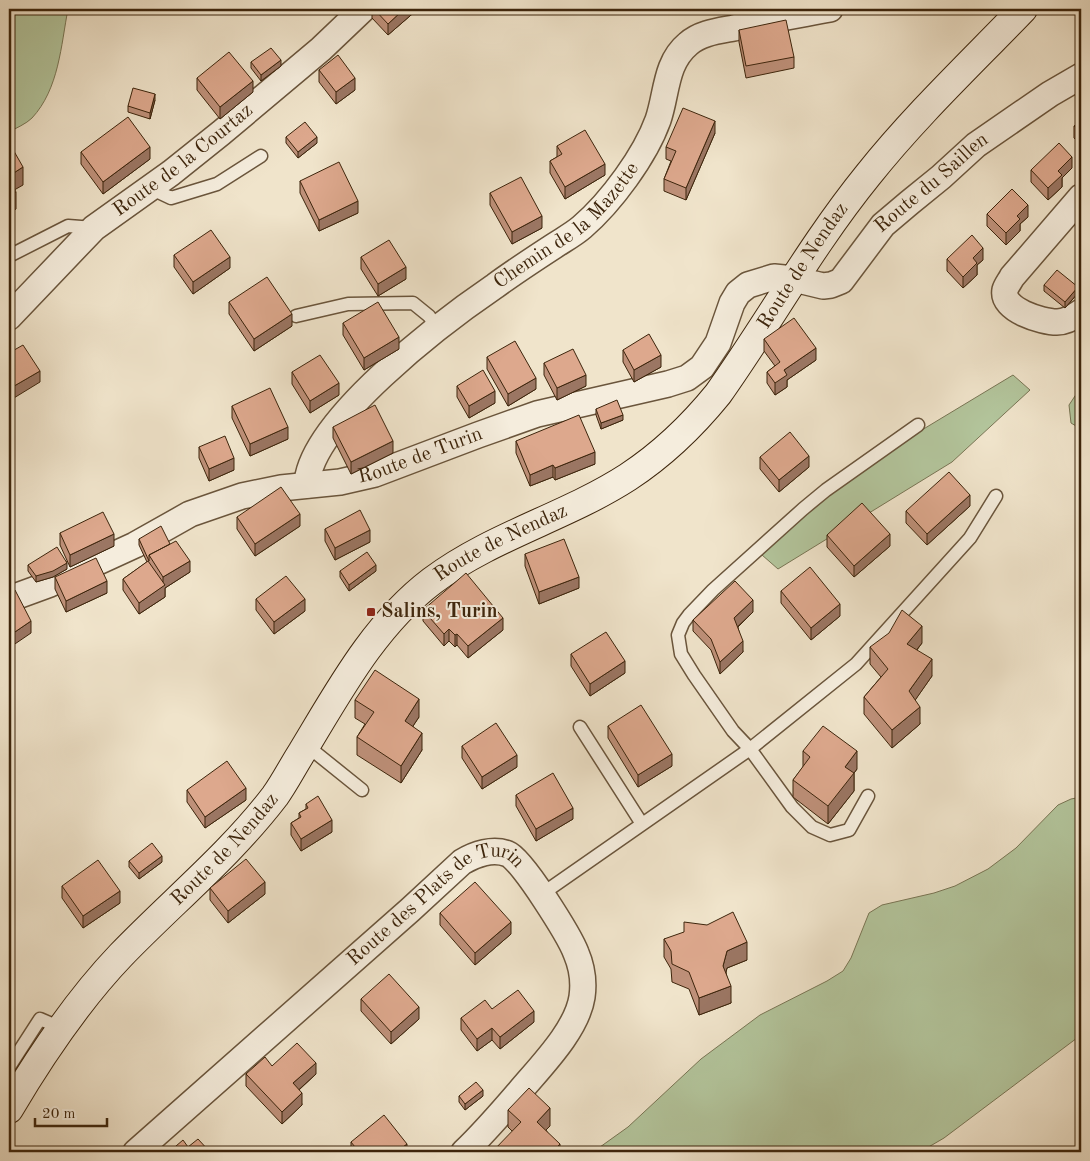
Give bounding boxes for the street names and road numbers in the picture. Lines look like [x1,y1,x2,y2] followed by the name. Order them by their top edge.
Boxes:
[110,100,257,221] street label: Route de la Courtaz
[871,130,992,237] street label: Route du Saillen
[490,159,643,293] street label: Chemin de la Mazette
[754,200,852,333] street label: Route de Nendaz
[356,424,486,488] street label: Route de Turin
[431,501,571,586] street label: Route de Nendaz
[168,790,283,910] street label: Route de Nendaz
[344,841,528,970] street label: Route des Plats de Turin

